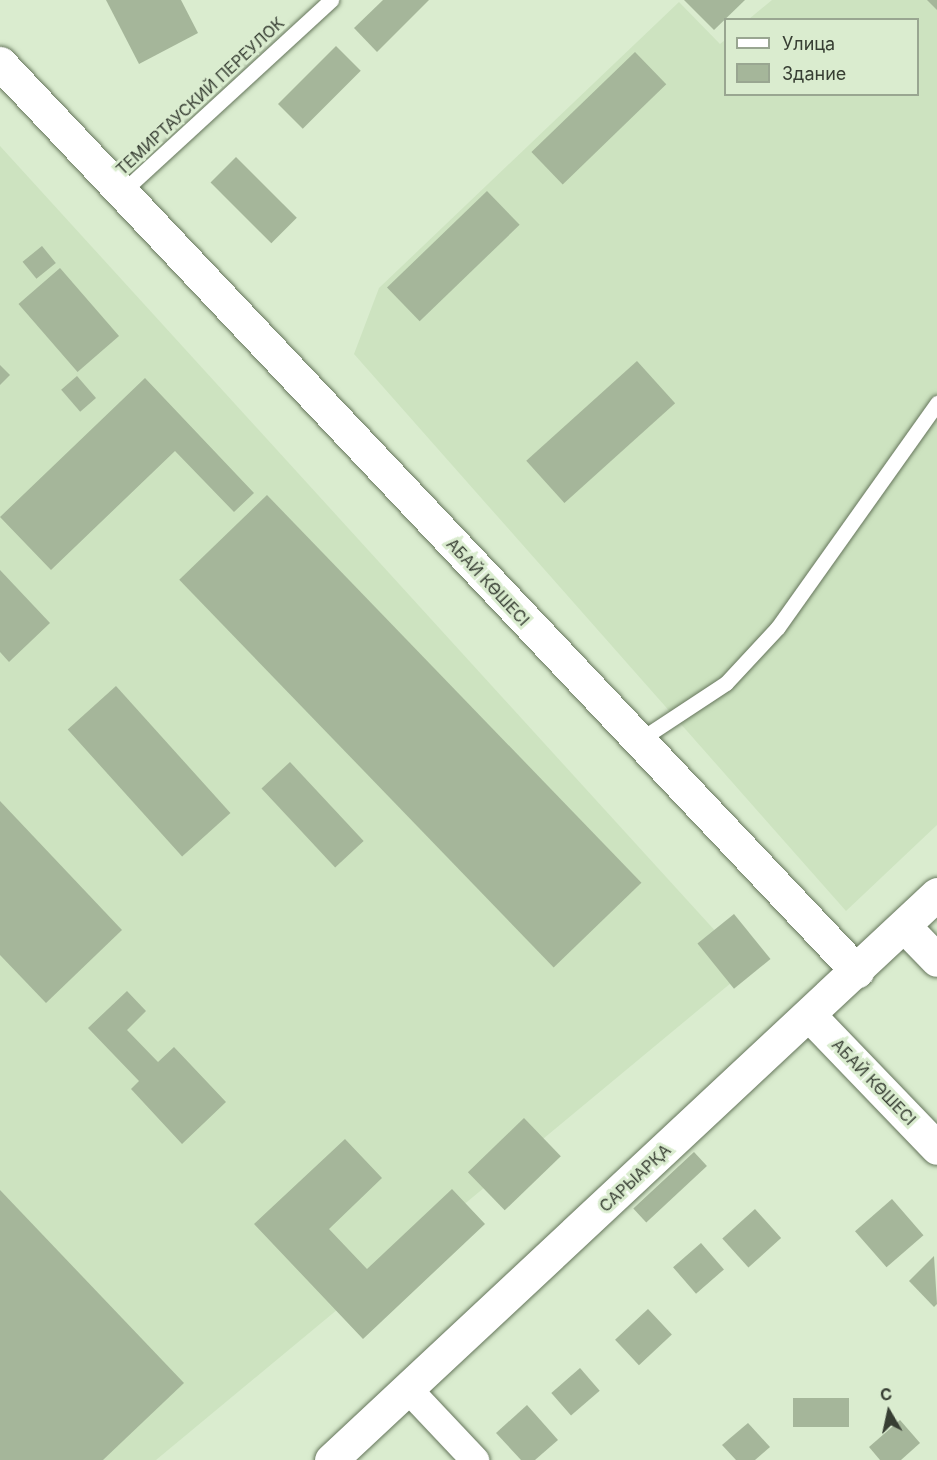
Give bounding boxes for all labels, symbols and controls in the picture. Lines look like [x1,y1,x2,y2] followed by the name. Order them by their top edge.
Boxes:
[112,13,288,179] street label: ТЕМИРТАУСКИЙ ПЕРЕУЛОК
[724,18,919,96] legend
[782,33,835,54] text: Улица
[782,63,846,84] text: Здание
[443,534,533,630] street label: АБАЙ КӨШЕСІ
[828,1035,920,1129] street label: АБАЙ КӨШЕСІ
[595,1140,675,1216] street label: САРЫАРҚА
[859,1382,919,1442] north arrow
[879,1383,894,1405] text: С

